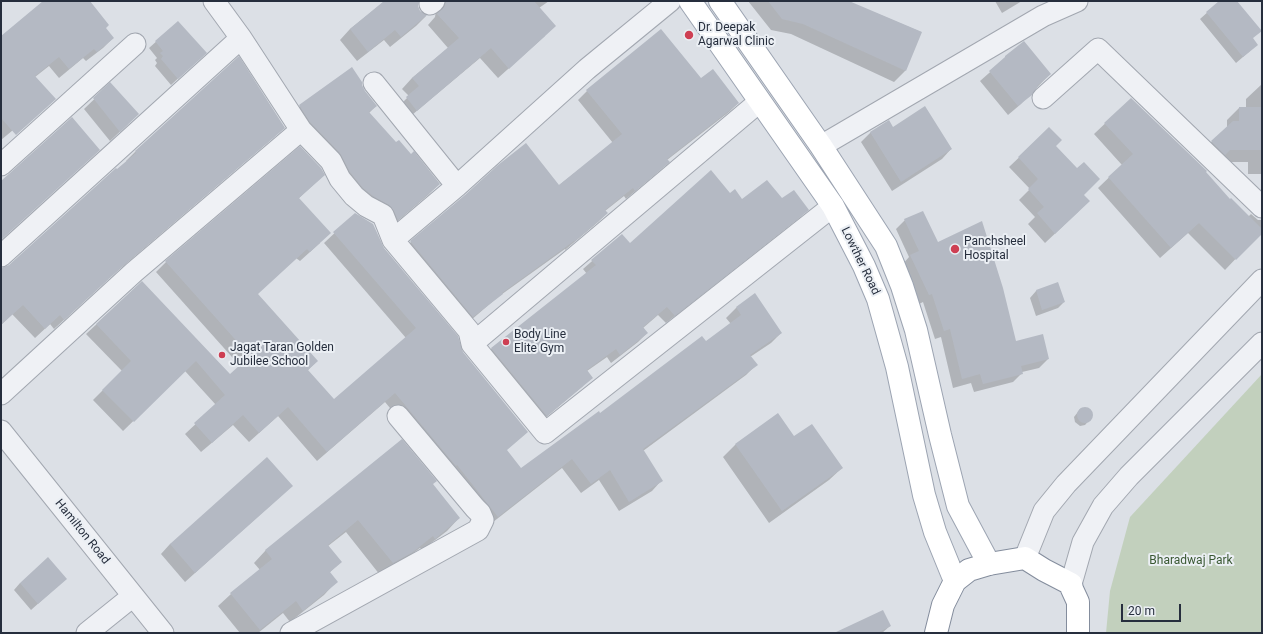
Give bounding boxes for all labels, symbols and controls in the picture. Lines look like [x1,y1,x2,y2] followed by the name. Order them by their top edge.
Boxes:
[698,21,774,49] place label: Dr. Deepak Agarwal Clinic
[683,29,695,41] marker: Dr. Deepak Agarwal Clinic
[837,225,883,297] street label: Lowther Road
[964,235,1026,263] place label: Panchsheel Hospital
[949,243,961,255] marker: Panchsheel Hospital
[514,328,566,356] place label: Body Line Elite Gym
[501,337,511,347] marker: Body Line Elite Gym
[230,341,334,369] place label: Jagat Taran Golden Jubilee School
[217,350,227,360] marker: Jagat Taran Golden Jubilee School
[51,497,113,567] street label: Hamilton Road
[1149,554,1233,568] park label: Bharadwaj Park
[1123,596,1183,622] scale bar
[1128,604,1155,618] text: 20 m

